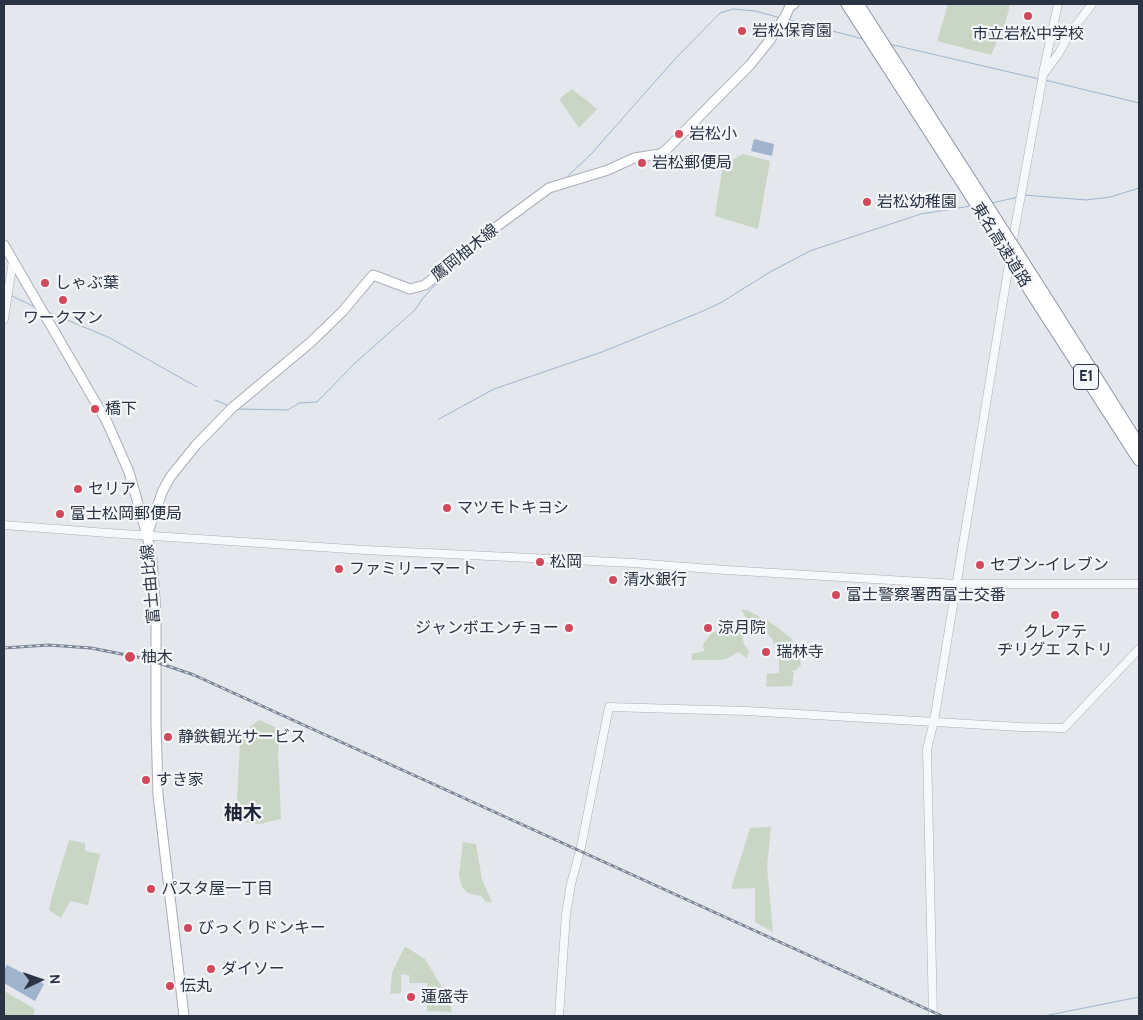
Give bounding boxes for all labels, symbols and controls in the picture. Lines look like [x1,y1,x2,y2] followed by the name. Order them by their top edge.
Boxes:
[1022,10,1034,22] marker: 市立岩松中学校
[752,21,832,41] place label: 岩松保育園
[972,24,1084,44] place label: 市立岩松中学校
[736,25,748,37] marker: 岩松保育園
[689,124,737,144] place label: 岩松小
[673,128,685,140] marker: 岩松小
[652,153,732,173] place label: 岩松郵便局
[636,157,648,169] marker: 岩松郵便局
[877,192,957,212] place label: 岩松幼稚園
[861,196,873,208] marker: 岩松幼稚園
[967,199,1035,291] street label: 東名高速道路
[428,220,502,286] street label: 鷹岡柚木線
[55,273,119,293] place label: しゃぶ葉
[39,277,51,289] marker: しゃぶ葉
[57,294,69,306] marker: ワークマン
[23,308,103,328] place label: ワークマン
[1074,364,1098,390] road number: E1
[105,399,137,419] place label: 橋下
[89,403,101,415] marker: 橋下
[88,479,136,499] place label: セリア
[72,483,84,495] marker: セリア
[457,498,569,518] place label: マツモトキヨシ
[441,502,453,514] marker: マツモトキヨシ
[70,504,182,524] place label: 富士松岡郵便局
[54,508,66,520] marker: 富士松岡郵便局
[138,543,164,625] street label: 富士由比線
[550,552,582,572] place label: 松岡
[990,555,1109,575] place label: セブン-イレブン
[534,556,546,568] marker: 松岡
[349,559,477,579] place label: ファミリーマート
[974,559,986,571] marker: セブン-イレブン
[333,563,345,575] marker: ファミリーマート
[623,570,687,590] place label: 清水銀行
[607,574,619,586] marker: 清水銀行
[846,585,1006,605] place label: 富士警察署西富士交番
[830,589,842,601] marker: 富士警察署西富士交番
[1049,609,1061,621] marker: クレアテ ヂリグエ ストリ
[415,618,559,638] place label: ジャンボエンチョー
[718,618,766,638] place label: 涼月院
[563,622,575,634] marker: ジャンボエンチョー
[702,622,714,634] marker: 涼月院
[997,622,1113,660] place label: クレアテ ヂリグエ ストリ
[776,642,824,662] place label: 瑞林寺
[760,646,772,658] marker: 瑞林寺
[141,647,173,667] place label: 柚木
[123,650,137,664] marker: 柚木
[178,727,306,747] place label: 静鉄観光サービス
[162,731,174,743] marker: 静鉄観光サービス
[156,770,204,790] place label: すき家
[140,774,152,786] marker: すき家
[224,802,262,824] district label: 柚木
[161,879,273,899] place label: パスタ屋一丁目
[145,883,157,895] marker: パスタ屋一丁目
[198,918,326,938] place label: びっくりドンキー
[182,922,194,934] marker: びっくりドンキー
[15,955,65,1005] north arrow
[221,959,285,979] place label: ダイソー
[205,963,217,975] marker: ダイソー
[46,974,64,985] text: N
[180,976,212,996] place label: 伝丸
[164,980,176,992] marker: 伝丸
[421,987,469,1007] place label: 蓮盛寺
[405,991,417,1003] marker: 蓮盛寺

